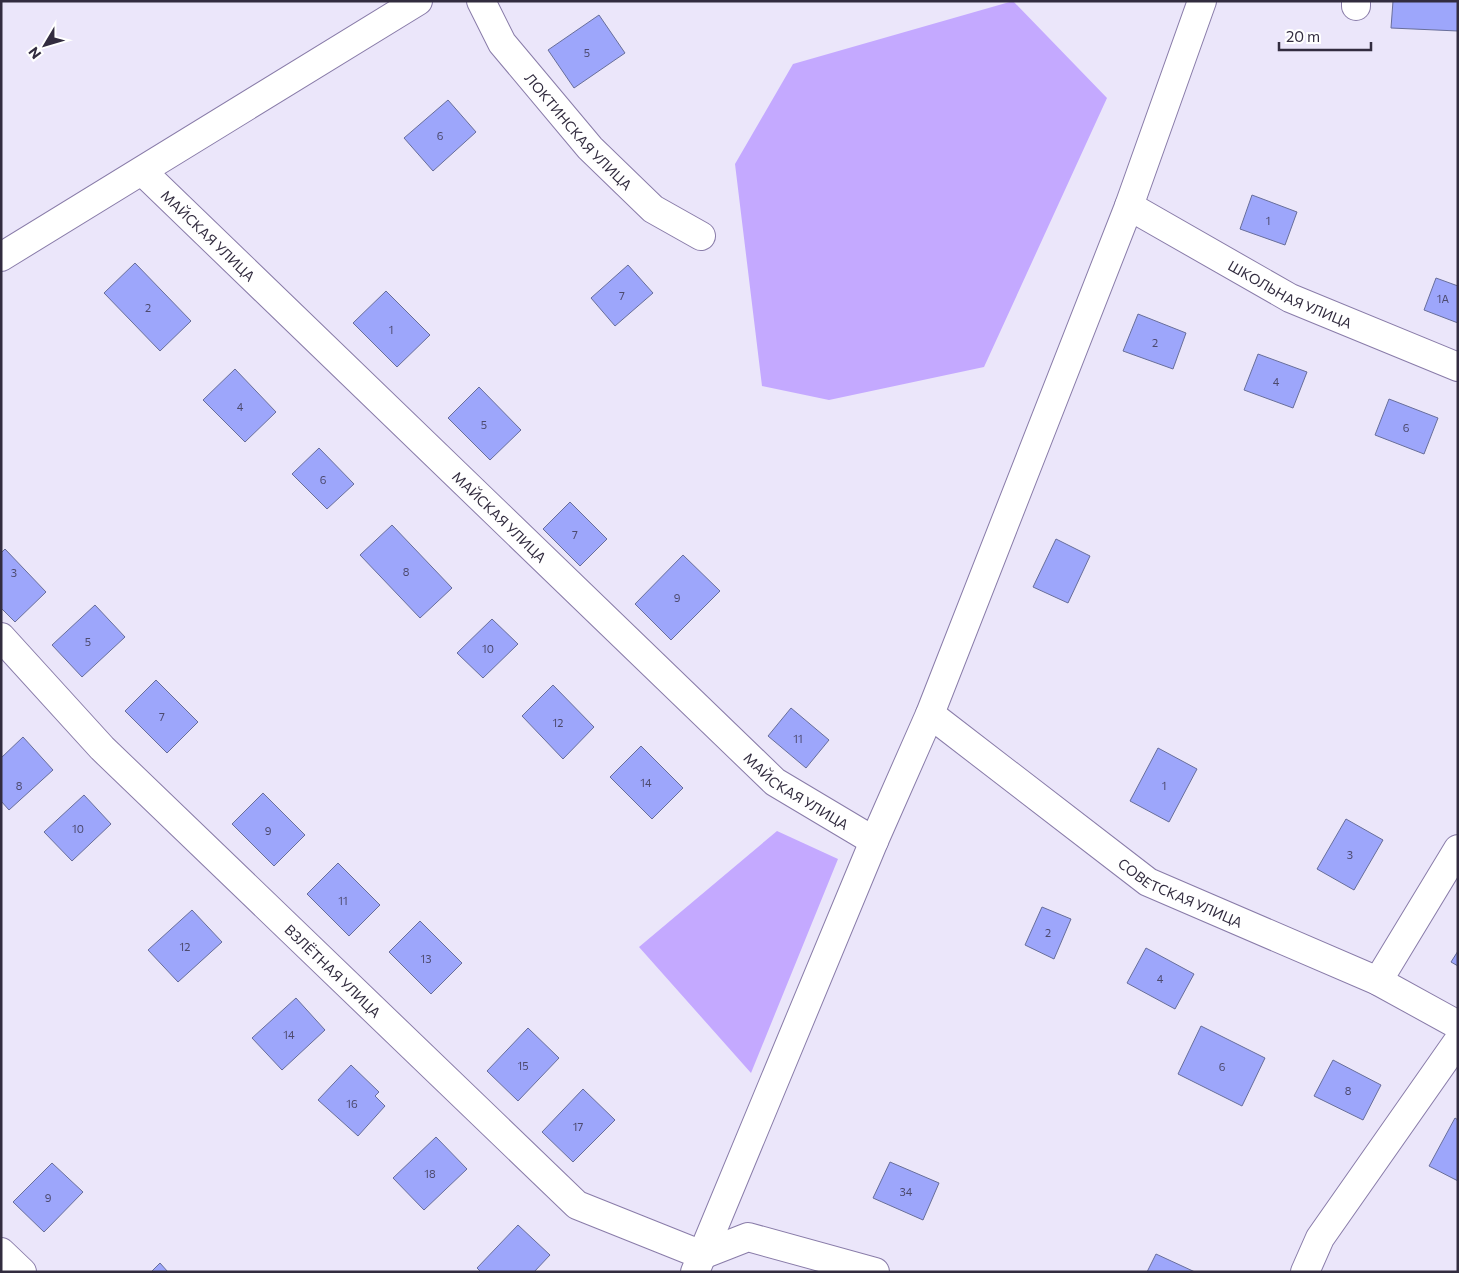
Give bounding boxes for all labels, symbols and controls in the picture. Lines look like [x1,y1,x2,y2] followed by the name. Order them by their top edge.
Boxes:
[20,20,70,70] north arrow
[1279,20,1372,52] scale bar
[1286,27,1320,45] text: 20 m
[24,44,44,63] text: N
[584,46,590,59] house number: 5
[522,69,636,193] street label: ЛОКТИНСКАЯ УЛИЦА
[437,129,444,142] house number: 6
[158,186,259,285] street label: МАЙСКАЯ УЛИЦА
[1266,214,1270,227] house number: 1
[1225,256,1355,331] street label: ШКОЛЬНАЯ УЛИЦА
[619,289,625,302] house number: 7
[1437,292,1450,305] house number: 1А
[145,301,151,314] house number: 2
[389,323,393,336] house number: 1
[1152,336,1158,349] house number: 2
[1273,375,1280,388] house number: 4
[237,400,244,413] house number: 4
[481,418,487,431] house number: 5
[1403,421,1410,434] house number: 6
[449,467,551,566] street label: МАЙСКАЯ УЛИЦА
[320,473,327,486] house number: 6
[572,528,578,541] house number: 7
[403,565,410,578] house number: 8
[11,566,17,579] house number: 3
[674,591,681,604] house number: 9
[85,635,91,648] house number: 5
[482,642,494,655] house number: 10
[159,710,165,723] house number: 7
[553,716,563,729] house number: 12
[793,732,803,745] house number: 11
[741,749,852,833] street label: МАЙСКАЯ УЛИЦА
[640,776,652,789] house number: 14
[16,779,23,792] house number: 8
[1162,779,1166,792] house number: 1
[72,822,84,835] house number: 10
[265,824,272,837] house number: 9
[1347,848,1353,861] house number: 3
[1115,854,1246,930] street label: СОВЕТСКАЯ УЛИЦА
[338,894,348,907] house number: 11
[282,920,385,1021] street label: ВЗЛЁТНАЯ УЛИЦА
[1045,926,1051,939] house number: 2
[180,940,190,953] house number: 12
[421,952,431,965] house number: 13
[1157,972,1164,985] house number: 4
[283,1028,295,1041] house number: 14
[517,1059,529,1072] house number: 15
[1219,1060,1226,1073] house number: 6
[1345,1084,1352,1097] house number: 8
[346,1097,358,1110] house number: 16
[573,1120,583,1133] house number: 17
[424,1167,436,1180] house number: 18
[900,1185,913,1198] house number: 34
[45,1191,52,1204] house number: 9

